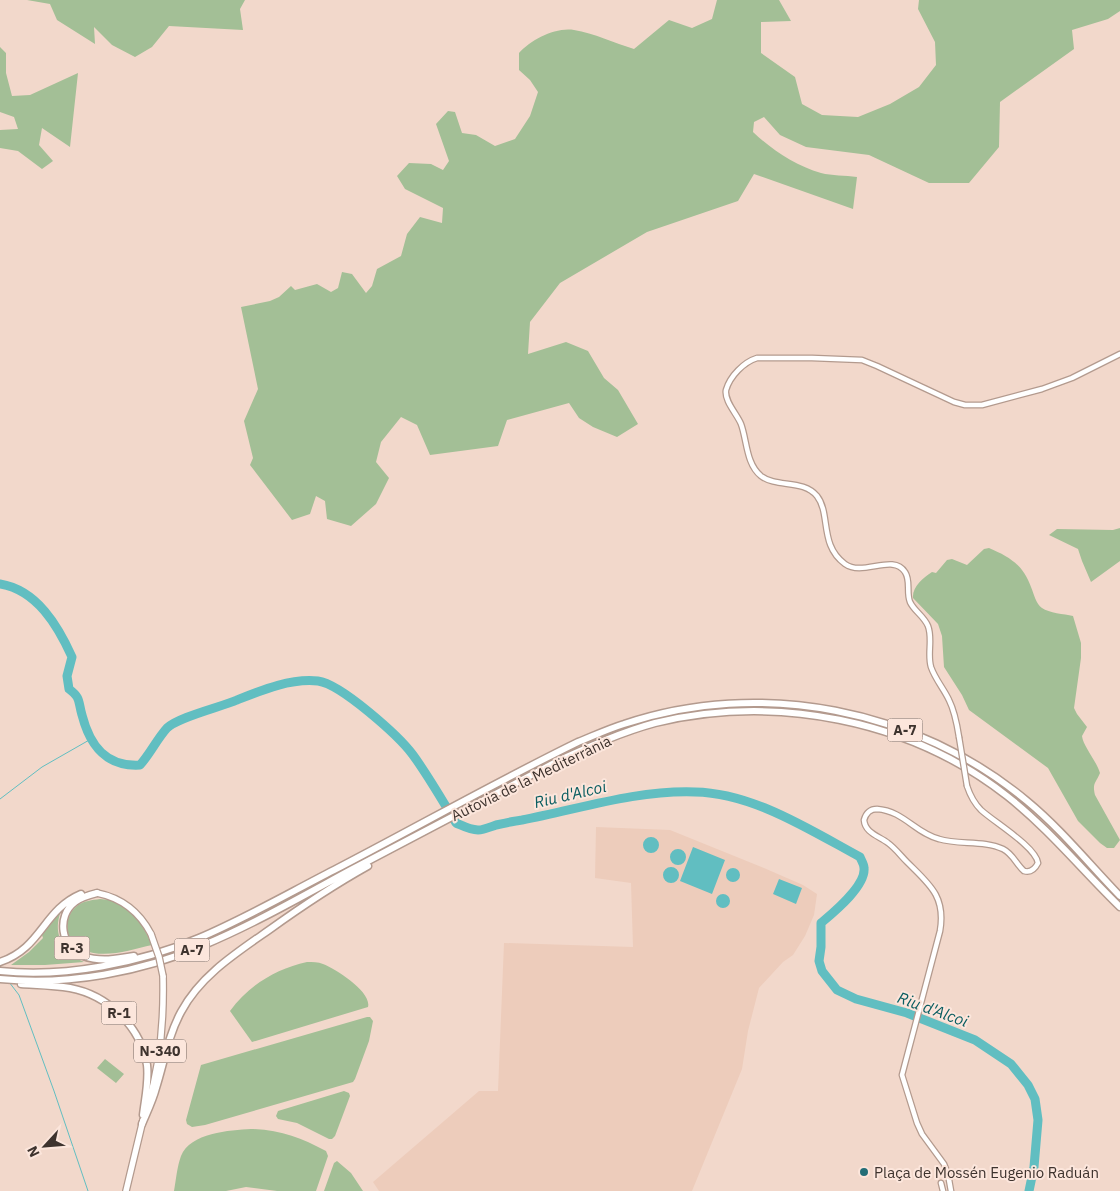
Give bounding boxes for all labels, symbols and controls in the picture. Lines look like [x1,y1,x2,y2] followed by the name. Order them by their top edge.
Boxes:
[888,718,922,742] road number: A-7
[448,731,614,825] street label: Autovia de la Mediterrània
[532,776,609,812] water label: Riu d'Alcoi
[54,936,90,960] road number: R-3
[174,938,210,962] road number: A-7
[895,987,972,1031] water label: Riu d'Alcoi
[102,1001,136,1024] road number: R-1
[134,1040,186,1062] road number: N-340
[20,1121,70,1171] north arrow
[23,1143,44,1160] text: N
[874,1163,1099,1182] place label: Plaça de Mossén Eugenio Raduán
[858,1166,870,1178] marker: Plaça de Mossén Eugenio Raduán

